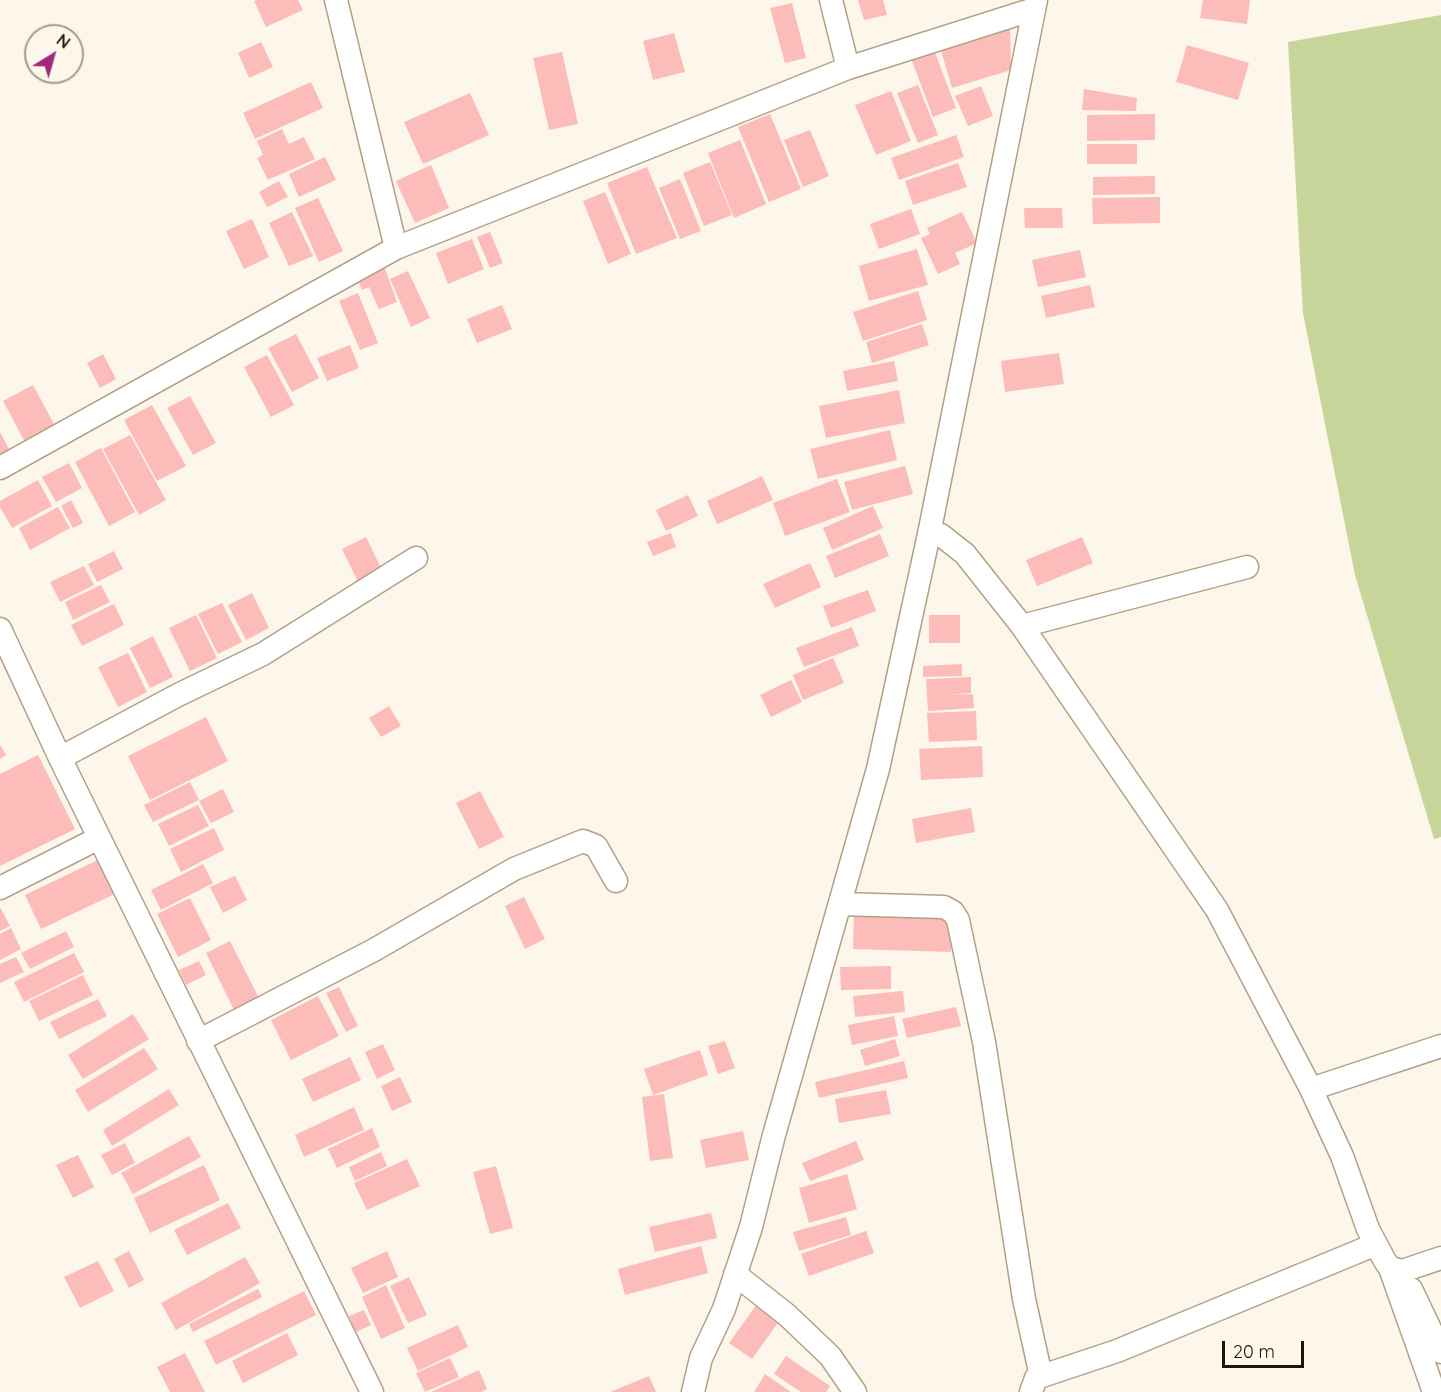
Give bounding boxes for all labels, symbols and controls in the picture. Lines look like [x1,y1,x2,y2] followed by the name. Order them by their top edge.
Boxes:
[24,24,84,84] north arrow
[53,30,74,53] text: N
[1225,1329,1308,1367] scale bar
[1233,1340,1275,1363] text: 20 m

